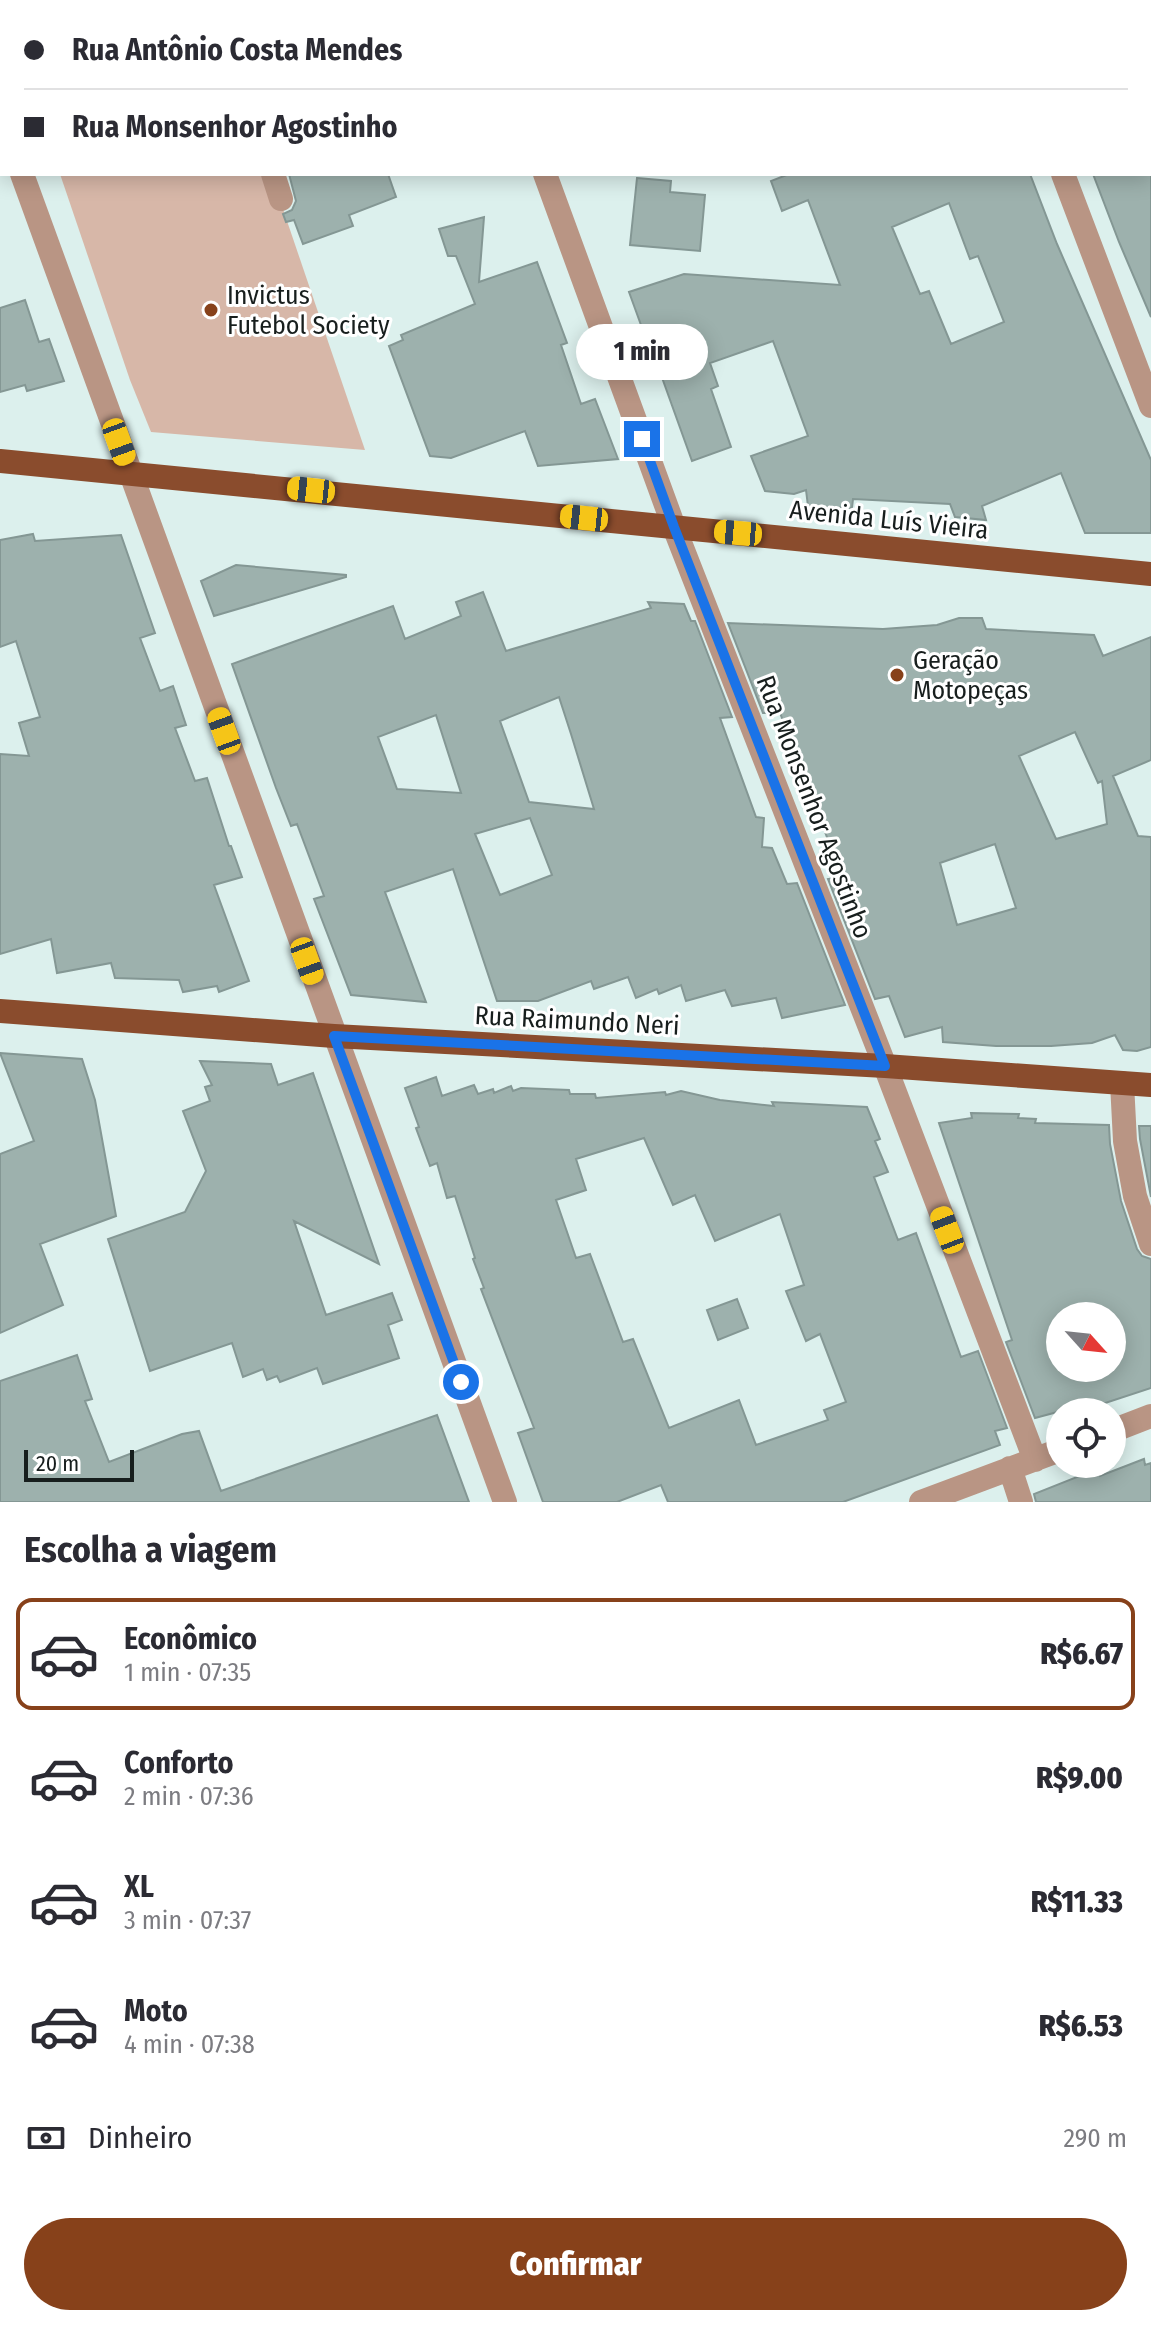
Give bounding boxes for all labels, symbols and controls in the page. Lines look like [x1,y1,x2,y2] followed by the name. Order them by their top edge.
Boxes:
[72,32,402,68] text: Rua Antônio Costa Mendes
[72,109,397,145] text: Rua Monsenhor Agostinho
[227,280,390,341] place label: Invictus Futebol Society
[202,301,220,319] marker: Invictus Futebol Society
[576,323,708,379] callout: 1 min
[614,336,670,367] text: 1 min
[100,415,138,469] car
[624,421,660,457] route end
[286,476,336,504] car
[788,494,990,546] street label: Avenida Luís Vieira
[559,504,609,532] car
[713,519,763,547] car
[913,645,1028,706] place label: Geração Motopeças
[888,666,906,684] marker: Geração Motopeças
[750,671,878,943] street label: Rua Monsenhor Agostinho
[205,704,243,758] car
[288,934,326,988] car
[474,1000,680,1042] street label: Rua Raimundo Neri
[927,1203,967,1257] car
[1046,1302,1126,1382] north arrow
[1046,1302,1126,1478] map controls
[443,1364,479,1400] route start
[1046,1398,1126,1478] button: locate
[24,1446,134,1482] scale bar
[36,1450,79,1477] text: 20 m
[24,1528,277,1572] text: Escolha a viagem
[28,1618,100,1690] icon: car
[124,1621,257,1657] text: Econômico
[1040,1636,1123,1672] text: R$6.67
[124,1657,251,1688] text: 1 min · 07:35
[28,1742,100,1814] icon: car
[124,1745,233,1781] text: Conforto
[1036,1760,1123,1796] text: R$9.00
[124,1781,254,1812] text: 2 min · 07:36
[28,1866,100,1938] icon: car
[124,1869,154,1905] text: XL
[1031,1884,1123,1920] text: R$11.33
[124,1905,251,1936] text: 3 min · 07:37
[28,1990,100,2062] icon: car
[124,1993,188,2029] text: Moto
[1039,2008,1123,2044] text: R$6.53
[124,2029,255,2060] text: 4 min · 07:38
[24,2116,68,2160] icon: cash
[88,2120,192,2156] text: Dinheiro
[1063,2123,1127,2154] text: 290 m
[24,2218,1127,2310] button: Confirmar

